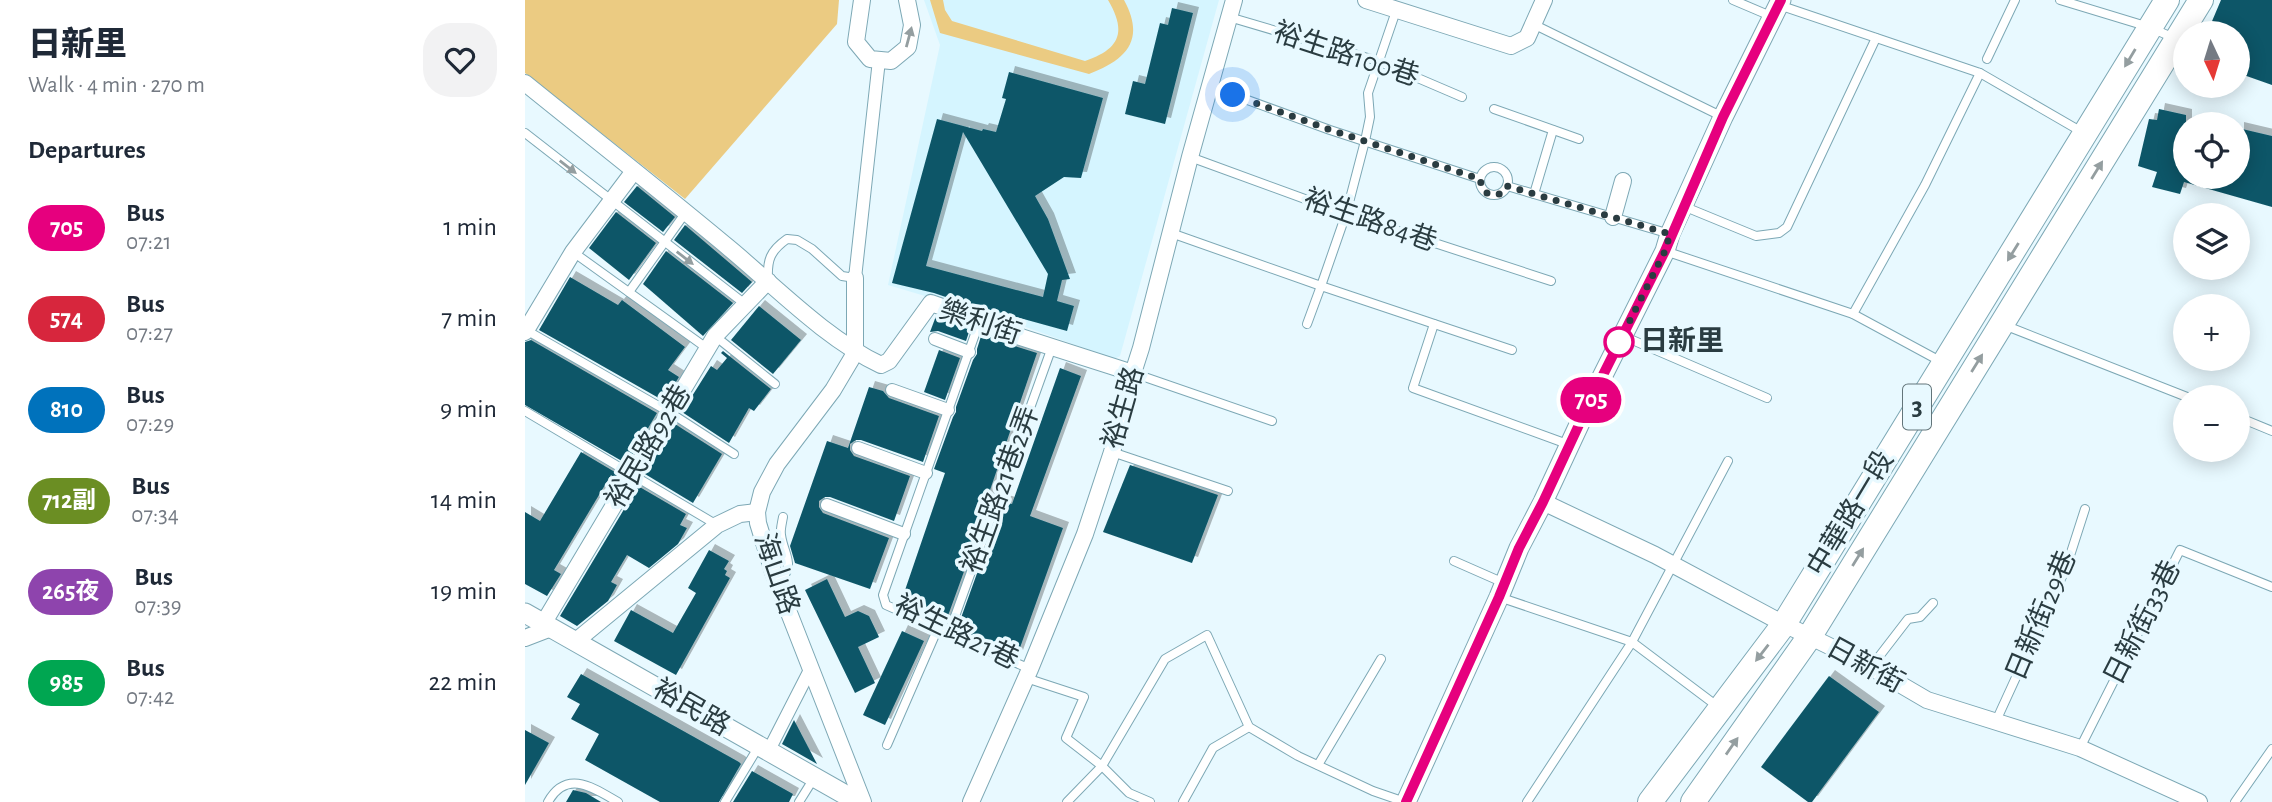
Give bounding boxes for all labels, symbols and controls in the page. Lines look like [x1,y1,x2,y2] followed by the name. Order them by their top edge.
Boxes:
[1270,16,1423,92] street label: 裕生路100巷
[2173,21,2251,98] north arrow
[2173,21,2250,462] map controls
[423,23,497,97] button: heart
[904,26,915,48] one-way arrow
[28,29,127,62] text: 日新里
[2124,48,2137,67] one-way arrow
[28,74,205,97] text: Walk · 4 min · 270 m
[1215,77,1250,112] your location
[2173,112,2250,189] button: locate
[28,137,146,163] text: Departures
[559,159,577,174] one-way arrow
[2091,160,2104,179] one-way arrow
[1300,183,1441,257] street label: 裕生路84巷
[126,200,165,226] text: Bus
[2173,203,2250,280] button: layers
[443,214,497,240] text: 1 min
[50,216,83,240] text: 705
[126,231,171,254] text: 07:21
[2006,243,2019,262] one-way arrow
[676,250,694,264] one-way arrow
[126,291,165,317] text: Bus
[936,294,1025,350] street label: 樂利街
[2173,294,2250,371] button: +
[441,305,497,331] text: 7 min
[50,307,83,331] text: 574
[126,322,173,345] text: 07:27
[1640,325,1724,356] place label: 日新里
[1604,327,1634,357] marker: 日新里
[1971,354,1984,373] one-way arrow
[1097,363,1149,452] street label: 裕生路
[1551,377,1631,423] line badge: 705
[600,380,697,513] street label: 裕民路92巷
[126,382,165,408] text: Bus
[1903,384,1931,430] road number: 3
[2173,385,2250,462] button: −
[1574,388,1608,412] text: 705
[440,396,497,422] text: 9 min
[50,398,83,422] text: 810
[956,402,1044,577] street label: 裕生路21巷2弄
[126,413,174,436] text: 07:29
[1801,446,1899,581] street label: 中華路一段
[131,473,170,499] text: Bus
[431,487,497,513] text: 14 min
[42,489,96,513] text: 712副
[131,504,179,527] text: 07:34
[749,529,805,618] street label: 海山路
[2000,546,2082,685] street label: 日新街29巷
[1851,547,1864,566] one-way arrow
[2098,556,2186,690] street label: 日新街33巷
[134,564,173,590] text: Bus
[431,578,497,604] text: 19 min
[42,580,99,604] text: 265夜
[889,589,1023,675] street label: 裕生路21巷
[134,595,182,618] text: 07:39
[1821,632,1909,699] street label: 日新街
[1755,643,1770,661] one-way arrow
[126,655,165,681] text: Bus
[429,669,497,695] text: 22 min
[50,671,83,695] text: 985
[648,673,735,741] street label: 裕民路
[126,686,175,709] text: 07:42
[1725,737,1739,755] one-way arrow

